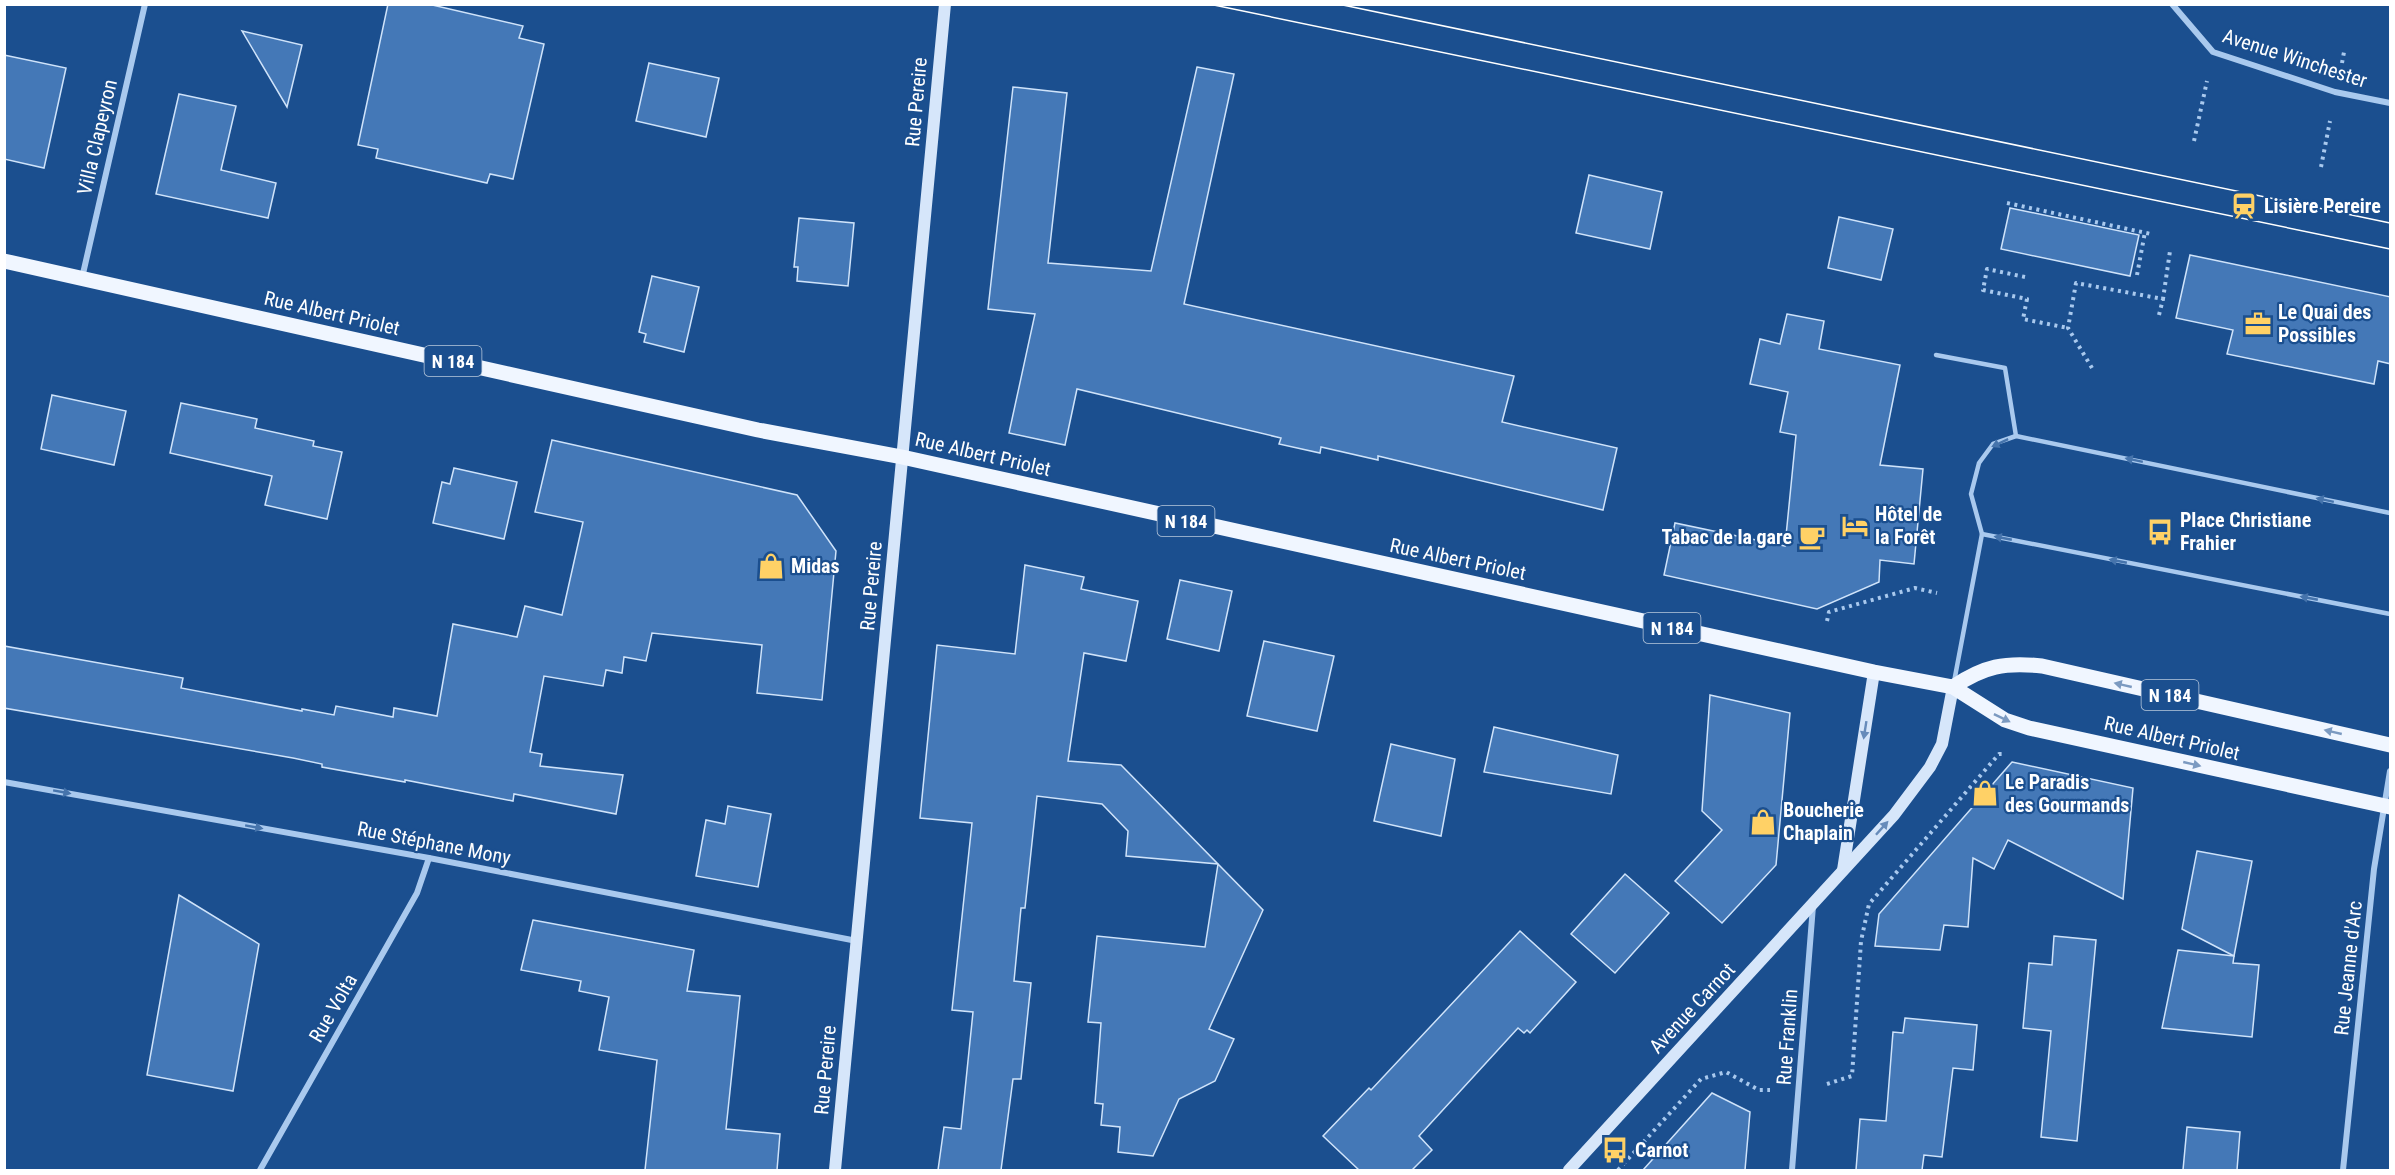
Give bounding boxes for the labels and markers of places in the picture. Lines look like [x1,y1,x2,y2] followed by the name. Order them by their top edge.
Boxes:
[2229,191,2259,221] station icon: Lisière Pereire
[2264,194,2381,218] place label: Lisière Pereire
[2278,300,2371,347] place label: Le Quai des Possibles
[2243,309,2273,339] office icon: Le Quai des Possibles
[1875,502,1942,549] place label: Hôtel de la Forêt
[2180,508,2311,555] place label: Place Christiane Frahier
[1840,511,1870,541] hotel icon: Hôtel de la Forêt
[2145,517,2175,547] bus stop icon: Place Christiane Frahier
[1797,522,1827,552] cafe icon: Tabac de la gare
[1662,525,1792,549] place label: Tabac de la gare
[756,551,786,581] shop icon: Midas
[791,554,840,578] place label: Midas
[2005,770,2129,817] place label: Le Paradis des Gourmands
[1970,778,2000,808] shop icon: Le Paradis des Gourmands
[1783,798,1864,845] place label: Boucherie Chaplain
[1748,807,1778,837] shop icon: Boucherie Chaplain
[1600,1135,1630,1165] bus stop icon: Carnot
[1635,1138,1688,1162] place label: Carnot

